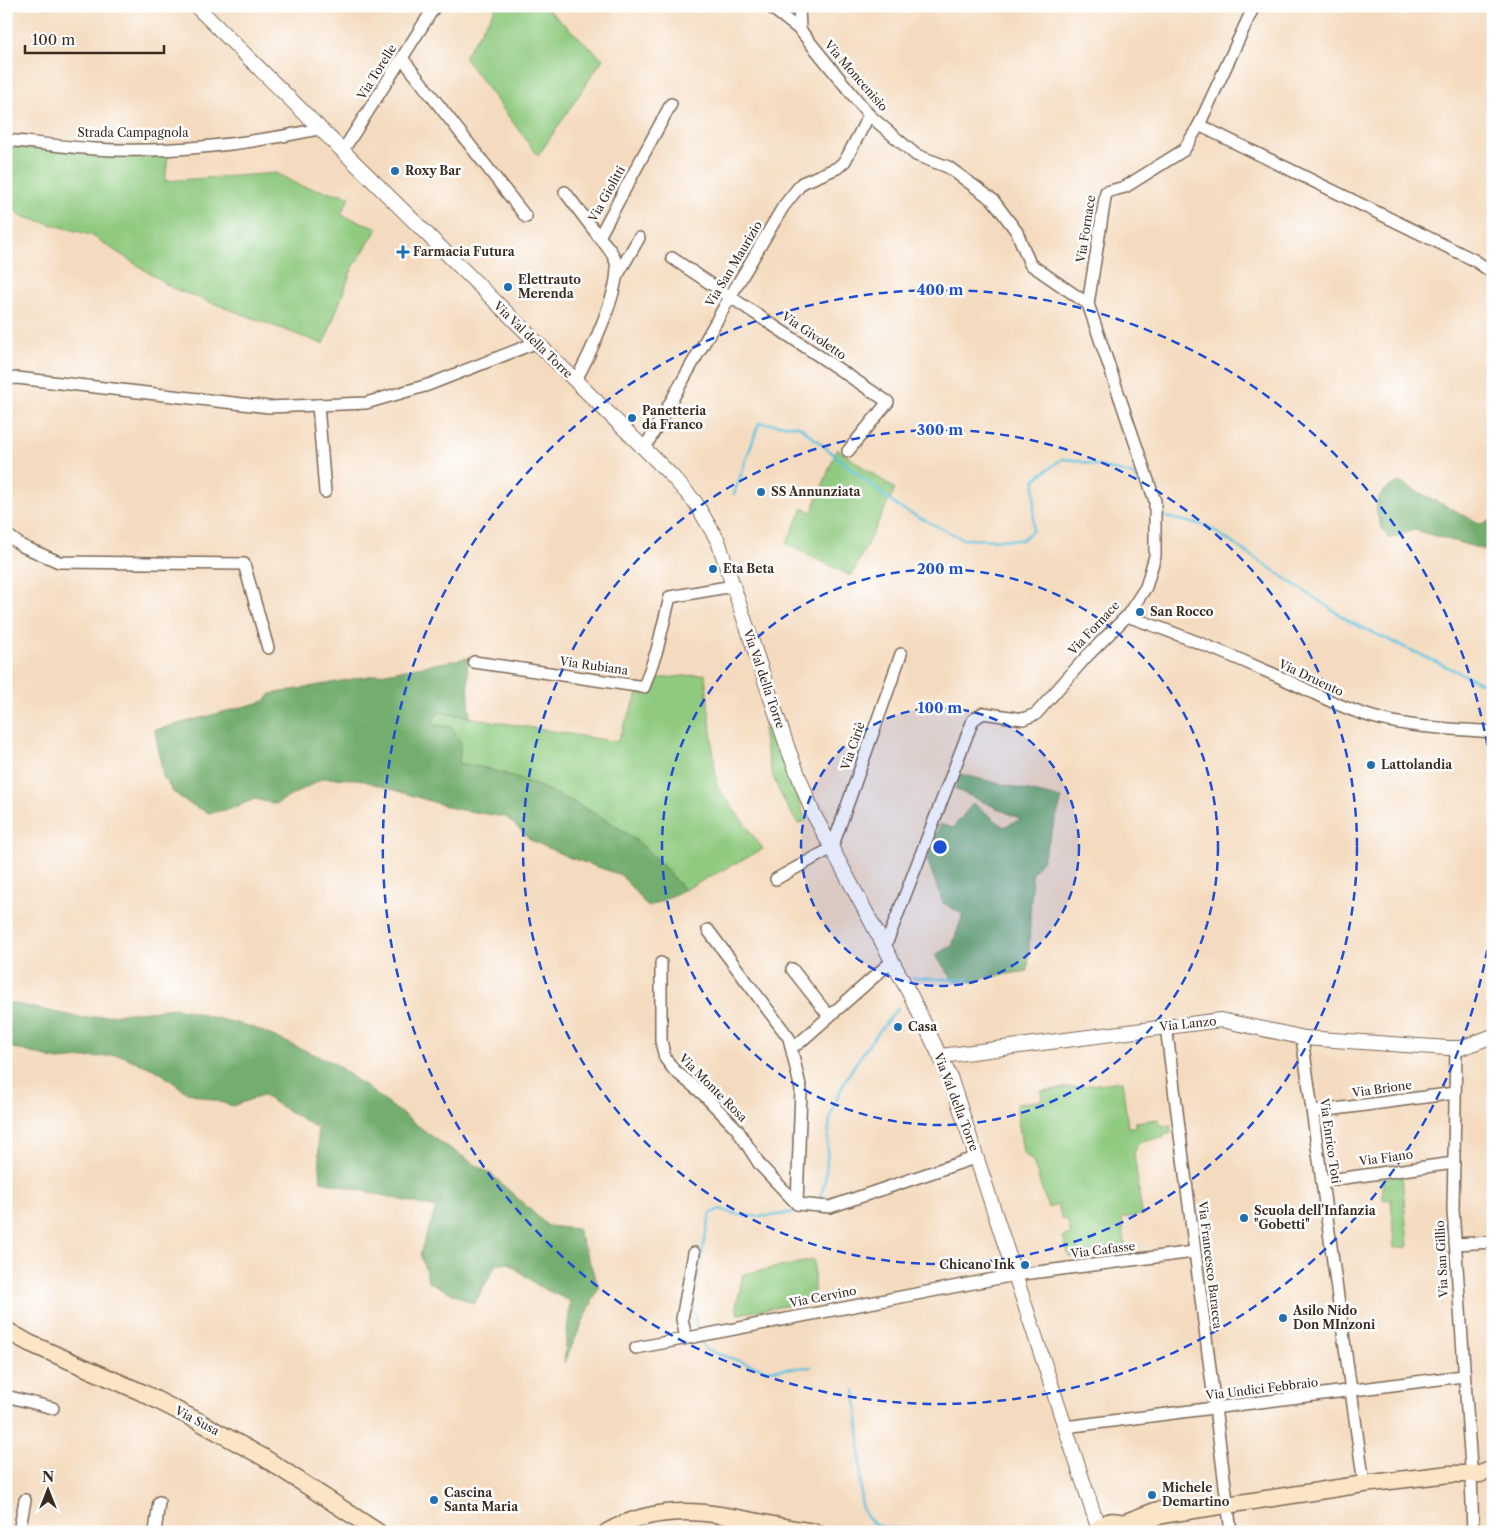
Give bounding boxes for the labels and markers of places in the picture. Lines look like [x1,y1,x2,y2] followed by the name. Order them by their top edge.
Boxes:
[405,163,461,178] place label: Roxy Bar
[389,165,401,177] marker: Roxy Bar
[413,244,516,259] place label: Farmacia Futura
[397,246,409,258] marker: Farmacia Futura
[518,272,581,301] place label: Elettrauto Merenda
[502,281,514,293] marker: Elettrauto Merenda
[642,403,707,432] place label: Panetteria da Franco
[626,412,638,424] marker: Panetteria da Franco
[771,484,862,499] place label: SS Annunziata
[755,486,767,498] marker: SS Annunziata
[723,561,775,576] place label: Eta Beta
[707,563,719,575] marker: Eta Beta
[1150,604,1214,619] place label: San Rocco
[1134,606,1146,618] marker: San Rocco
[1381,757,1453,772] place label: Lattolandia
[1365,759,1377,771] marker: Lattolandia
[931,838,949,856] centre of rings
[908,1019,938,1034] place label: Casa
[892,1021,904,1033] marker: Casa
[1254,1203,1377,1232] place label: Scuola dell'Infanzia "Gobetti"
[1238,1212,1250,1224] marker: Scuola dell'Infanzia "Gobetti"
[939,1257,1016,1272] place label: Chicano Ink
[1019,1259,1031,1271] marker: Chicano Ink
[1292,1303,1376,1332] place label: Asilo Nido Don MInzoni
[1277,1312,1289,1324] marker: Asilo Nido Don MInzoni
[1162,1480,1230,1509] place label: Michele Demartino
[444,1485,519,1514] place label: Cascina Santa Maria
[1146,1489,1158,1501] marker: Michele Demartino
[428,1494,440,1506] marker: Cascina Santa Maria

